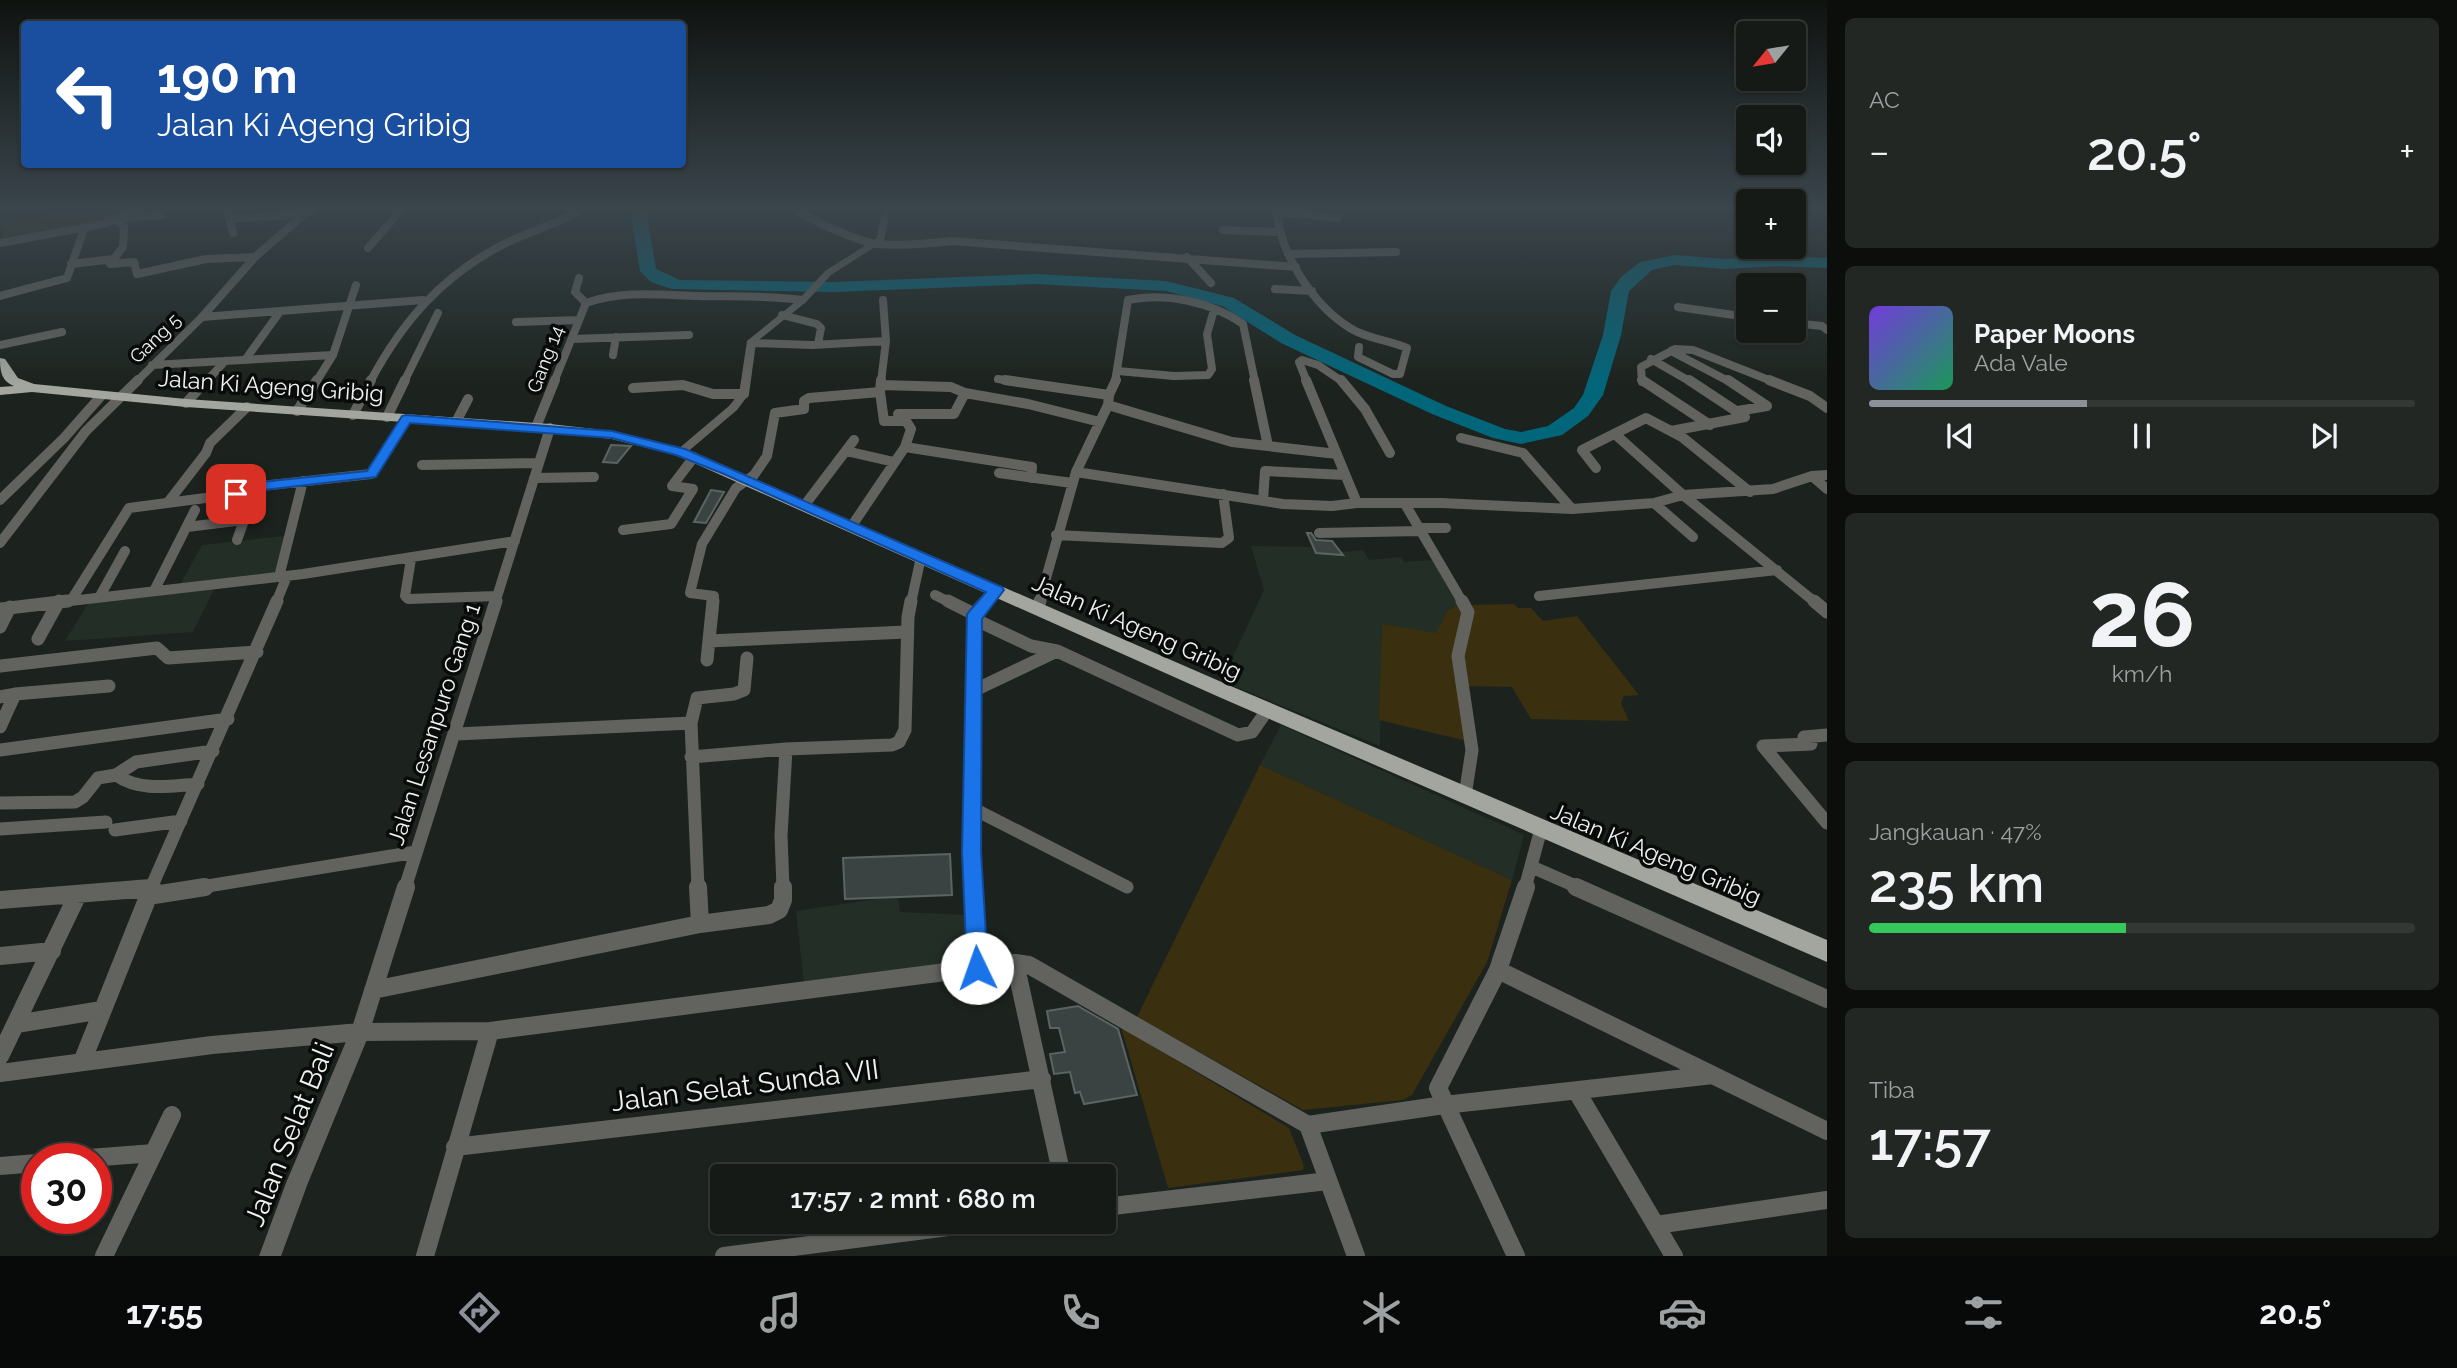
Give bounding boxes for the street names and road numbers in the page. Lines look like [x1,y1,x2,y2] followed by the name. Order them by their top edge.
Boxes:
[125,309,185,367] street label: Gang 5
[522,322,568,396] street label: Gang 14
[157,364,385,407] street label: Jalan Ki Ageng Gribig
[1029,568,1246,685] street label: Jalan Ki Ageng Gribig
[382,599,485,848] street label: Jalan Lesanpuro Gang 1
[1547,797,1765,910] street label: Jalan Ki Ageng Gribig
[238,1038,341,1231] street label: Jalan Selat Bali
[609,1053,881,1118] street label: Jalan Selat Sunda VII

